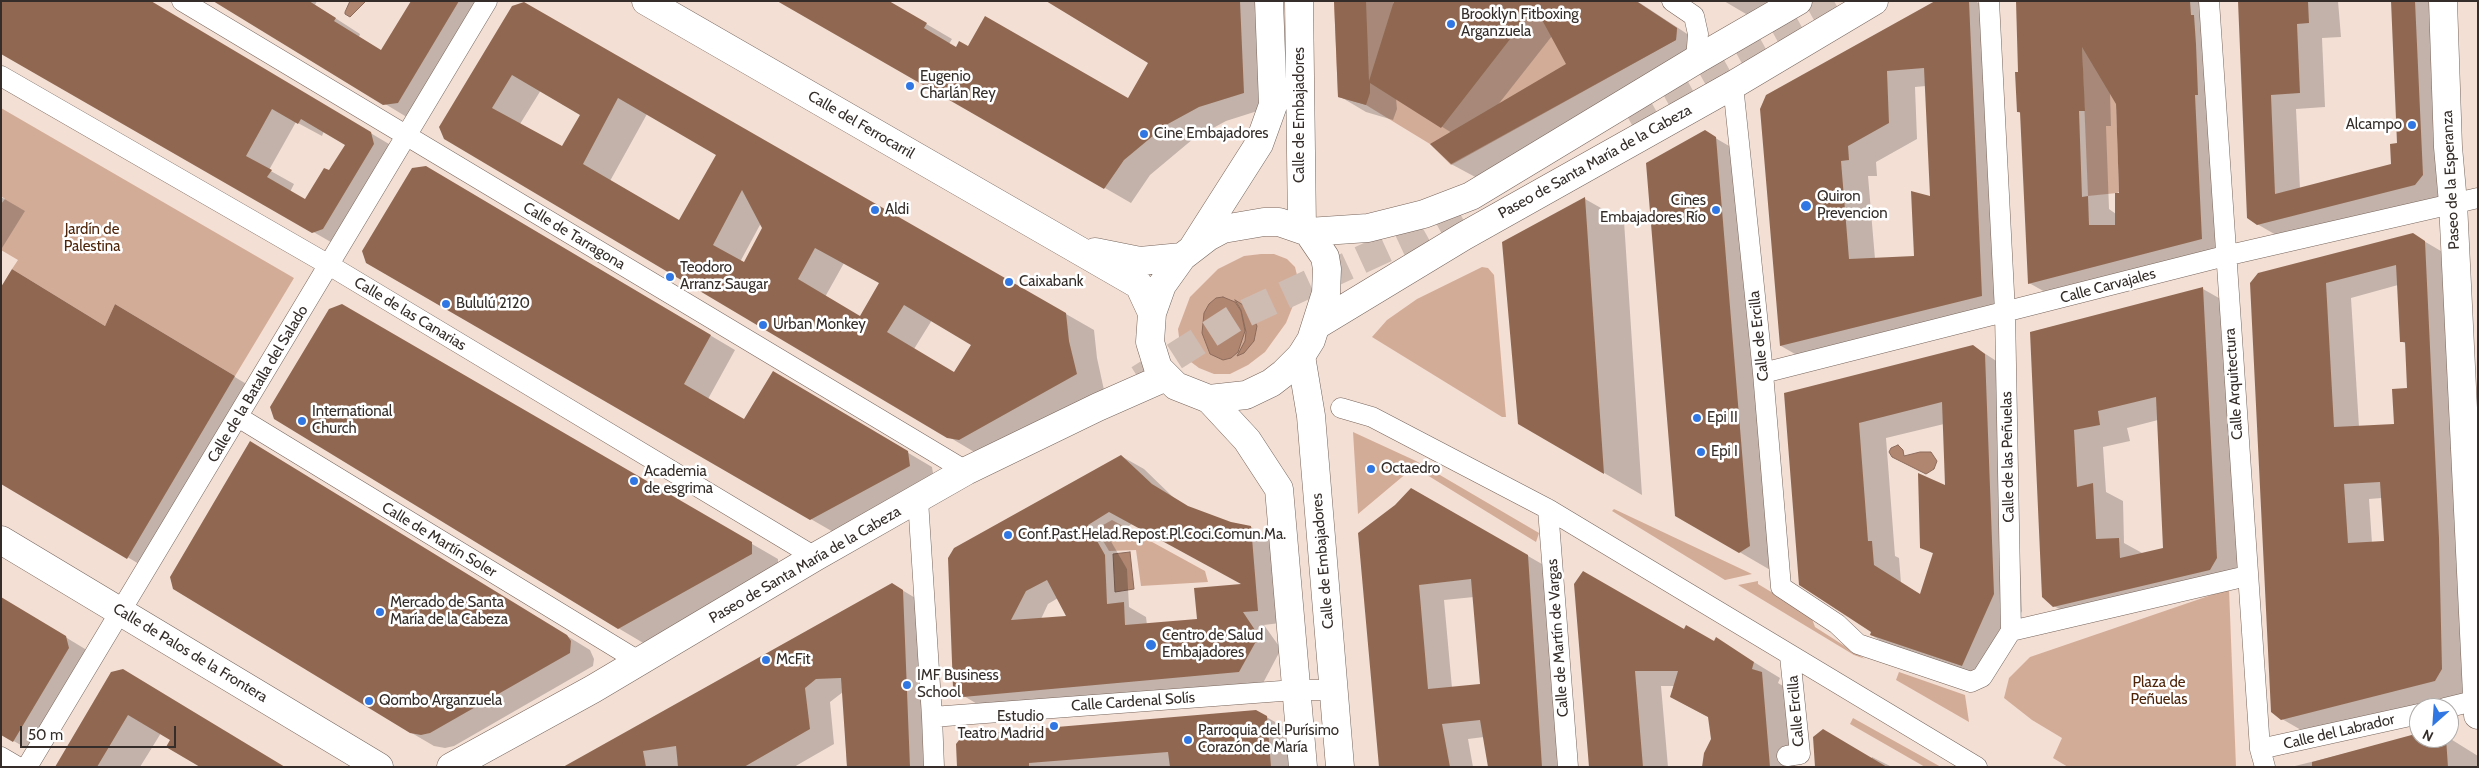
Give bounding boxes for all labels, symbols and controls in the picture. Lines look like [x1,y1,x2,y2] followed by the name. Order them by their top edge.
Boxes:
[1461,6,1579,41] place label: Brooklyn Fitboxing Arganzuela
[1445,18,1457,30] marker: Brooklyn Fitboxing Arganzuela
[1291,47,1309,183] street label: Calle de Embajadores
[920,68,996,103] place label: Eugenio Charlán Rey
[904,80,916,92] marker: Eugenio Charlán Rey
[805,87,917,163] street label: Calle del Ferrocarril
[1495,101,1695,223] street label: Paseo de Santa María de la Cabeza
[2438,110,2464,250] street label: Paseo de la Esperanza
[2346,116,2402,134] place label: Alcampo
[2406,119,2418,131] marker: Alcampo
[1154,125,1269,143] place label: Cine Embajadores
[1138,128,1150,140] marker: Cine Embajadores
[1817,188,1888,223] place label: Quiron Prevencion
[1600,192,1706,227] place label: Cines Embajadores Río
[520,198,628,274] street label: Calle de Tarragona
[1799,199,1813,213] marker: Quiron Prevencion
[885,201,909,219] place label: Aldi
[869,204,881,216] marker: Aldi
[1710,204,1722,216] marker: Cines Embajadores Río
[64,221,120,256] park label: Jardín de Palestina
[680,259,768,294] place label: Teodoro Arranz Saugar
[2058,265,2158,307] street label: Calle Carvajales
[664,271,676,283] marker: Teodoro Arranz Saugar
[351,273,469,355] street label: Calle de las Canarias
[1019,273,1083,291] place label: Caixabank
[1003,276,1015,288] marker: Caixabank
[1745,290,1773,382] street label: Calle de Ercilla
[456,295,530,313] place label: Bululú 2120
[440,298,452,310] marker: Bululú 2120
[204,302,312,466] street label: Calle de la Batalla del Salado
[773,316,866,334] place label: Urban Monkey
[757,319,769,331] marker: Urban Monkey
[2221,328,2247,440] street label: Calle Arquitectura
[1998,391,2018,523] street label: Calle de las Peñuelas
[312,403,392,438] place label: International Church
[1707,409,1738,427] place label: Epi II
[1691,412,1703,424] marker: Epi II
[296,415,308,427] marker: International Church
[1711,443,1738,461] place label: Epi I
[1695,446,1707,458] marker: Epi I
[1381,460,1440,478] place label: Octaedro
[644,463,713,498] place label: Academia de esgrima
[1365,463,1377,475] marker: Octaedro
[628,475,640,487] marker: Academia de esgrima
[1308,492,1338,630] street label: Calle de Embajadores
[378,499,500,581] street label: Calle de Martín Soler
[706,503,904,627] street label: Paseo de Santa María de la Cabeza
[1018,526,1286,544] place label: Conf.Past.Helad.Repost.Pl.Coci.Comun.Ma.
[1002,529,1014,541] marker: Conf.Past.Helad.Repost.Pl.Coci.Comun.Ma.
[1543,558,1573,718] street label: Calle de Martín de Vargas
[390,594,508,629] place label: Mercado de Santa María de la Cabeza
[110,600,270,706] street label: Calle de Palos de la Frontera
[374,606,386,618] marker: Mercado de Santa María de la Cabeza
[1162,627,1263,662] place label: Centro de Salud Embajadores
[1144,638,1158,652] marker: Centro de Salud Embajadores
[776,651,811,669] place label: McFit
[760,654,772,666] marker: McFit
[917,667,999,702] place label: IMF Business School
[2131,674,2187,709] park label: Plaza de Peñuelas
[1784,675,1808,747] street label: Calle Ercilla
[901,679,913,691] marker: IMF Business School
[1071,689,1195,715] street label: Calle Cardenal Solís
[379,692,502,710] place label: Qombo Arganzuela
[363,695,375,707] marker: Qombo Arganzuela
[2409,698,2459,748] north arrow
[957,708,1044,743] place label: Estudio Teatro Madrid
[2282,710,2396,754] street label: Calle del Labrador
[22,716,179,748] scale bar
[1048,720,1060,732] marker: Estudio Teatro Madrid
[1198,722,1339,757] place label: Parroquia del Purísimo Corazón de María
[2419,725,2436,746] text: N
[28,726,63,744] text: 50 m
[1182,734,1194,746] marker: Parroquia del Purísimo Corazón de María

